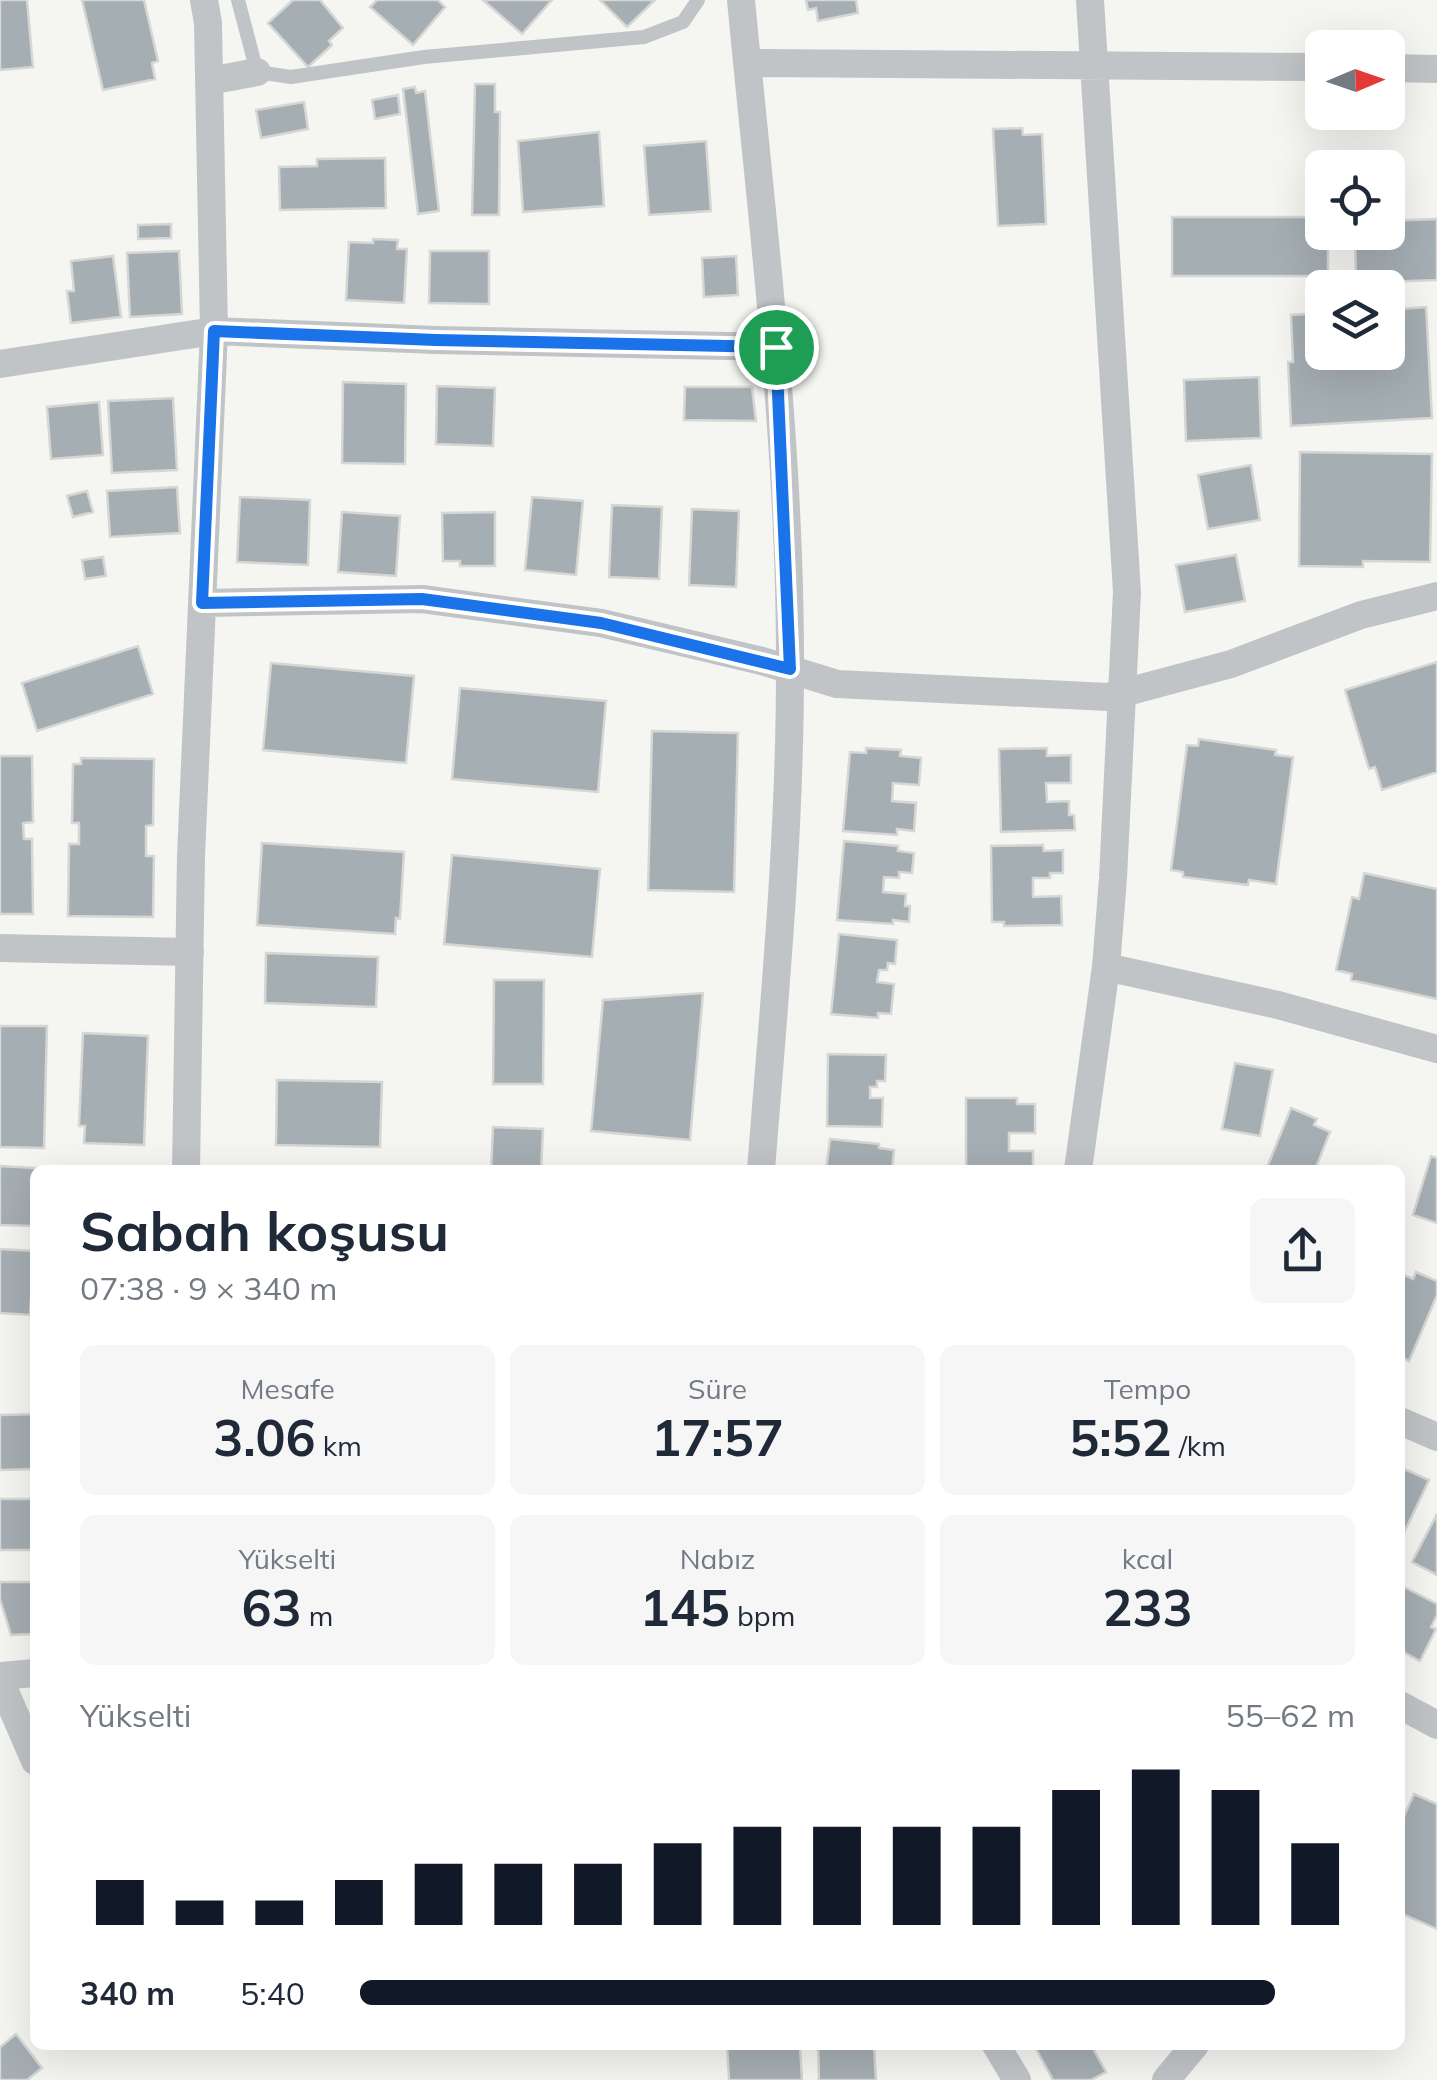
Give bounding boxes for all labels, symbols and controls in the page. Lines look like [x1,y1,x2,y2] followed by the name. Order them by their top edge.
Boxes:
[1305,30,1405,130] north arrow
[1305,30,1405,370] map controls
[1305,150,1405,250] button: locate
[1305,270,1405,370] button: layers
[734,305,819,390] pin
[749,320,804,375] icon: arrive
[80,1196,449,1265] text: Sabah koşusu
[1250,1198,1355,1303] button: share
[80,1268,337,1308] text: 07:38 · 9 × 340 m
[240,1371,335,1406] text: Mesafe
[688,1371,747,1406] text: Süre
[1104,1371,1191,1406] text: Tempo
[213,1406,316,1469] text: 3.06
[651,1406,784,1469] text: 17:57
[1069,1406,1172,1469] text: 5:52
[316,1428,362,1463] text: km
[1172,1428,1226,1463] text: /km
[239,1541,336,1576] text: Yükselti
[680,1541,755,1576] text: Nabız
[1122,1541,1173,1576] text: kcal
[242,1576,302,1639] text: 63
[640,1576,730,1639] text: 145
[1103,1576,1193,1639] text: 233
[302,1598,333,1633] text: m
[730,1598,795,1633] text: bpm
[80,1695,191,1735] text: Yükselti
[1226,1695,1355,1735] text: 55–62 m
[80,1973,175,2013] text: 340 m
[240,1973,305,2013] text: 5:40

